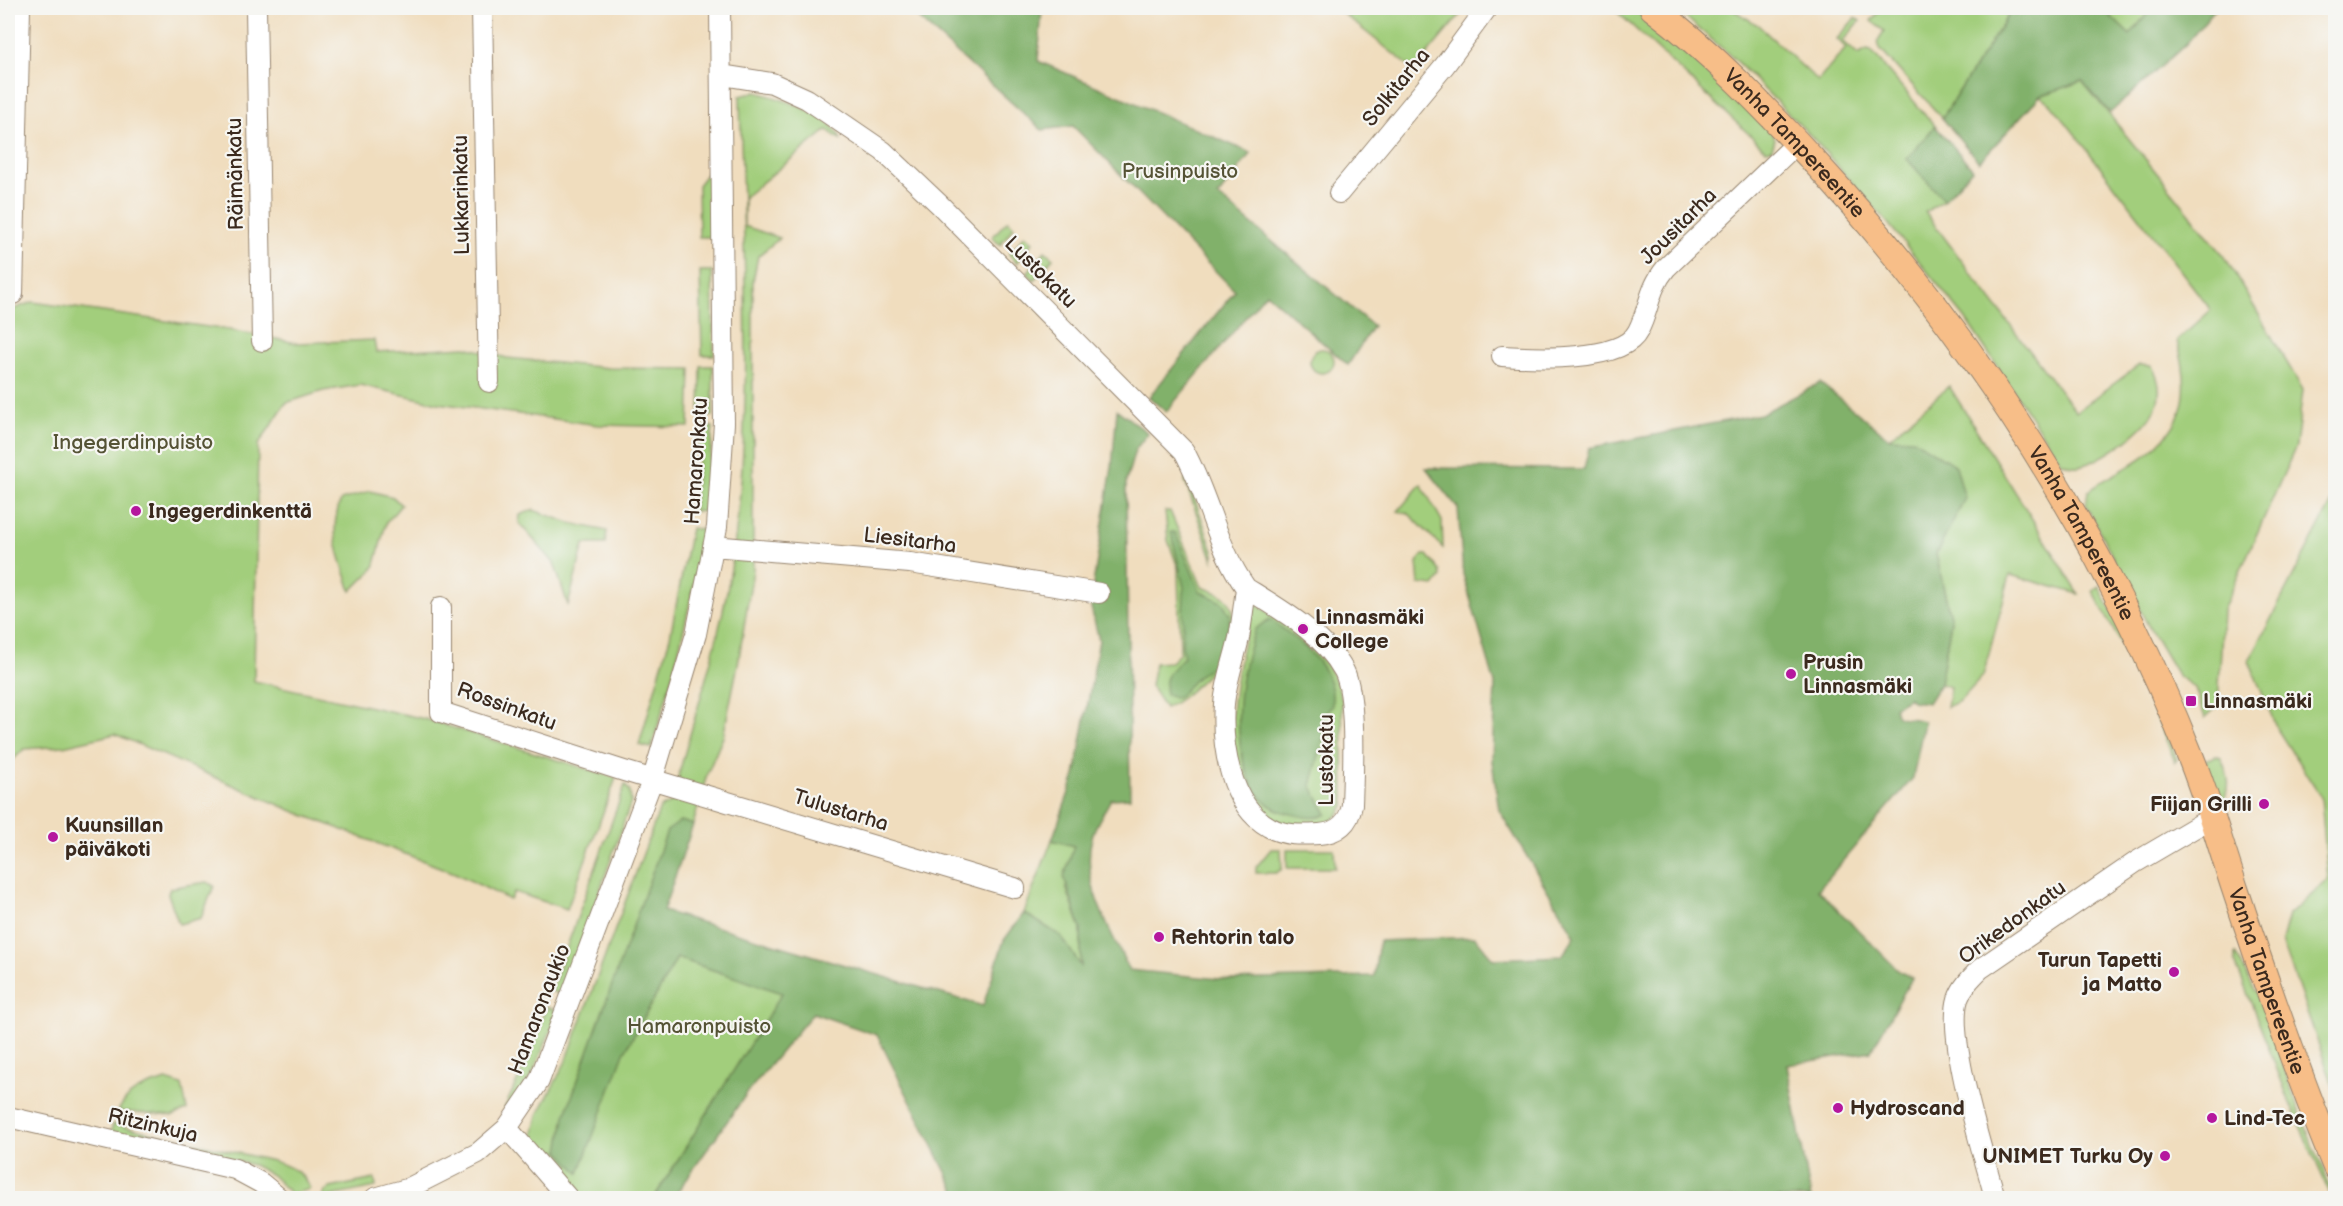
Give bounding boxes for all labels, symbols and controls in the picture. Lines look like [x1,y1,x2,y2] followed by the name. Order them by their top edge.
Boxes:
[1357,43,1435,131] street label: Solkitarha
[1718,63,1870,223] street label: Vanha Tampereentie
[222,117,249,231] street label: Räimänkatu
[448,135,475,255] street label: Lukkarinkatu
[1122,159,1238,184] park label: Prusinpuisto
[1635,183,1722,270] street label: Jousitarha
[999,231,1082,314] street label: Lustokatu
[680,397,713,525] street label: Hamaronkatu
[53,430,213,455] park label: Ingegerdinpuisto
[2022,442,2140,625] street label: Vanha Tampereentie
[148,499,312,524] place label: Ingegerdinkenttä
[129,504,143,518] marker: Ingegerdinkenttä
[862,522,958,559] street label: Liesitarha
[1315,605,1424,654] place label: Linnasmäki College
[1296,622,1310,636] marker: Linnasmäki College
[1803,650,1912,699] place label: Prusin Linnasmäki
[1784,667,1798,681] marker: Prusin Linnasmäki
[454,677,560,736] street label: Rossinkatu
[2203,689,2312,714] place label: Linnasmäki
[2184,694,2198,708] marker: Linnasmäki
[1314,714,1339,806] street label: Lustokatu
[790,784,892,837] street label: Tulustarha
[2150,792,2252,817] place label: Fiijan Grilli
[2257,797,2271,811] marker: Fiijan Grilli
[65,813,163,862] place label: Kuunsillan päiväkoti
[46,830,60,844] marker: Kuunsillan päiväkoti
[1954,875,2071,970] street label: Orikedonkatu
[2223,885,2310,1078] street label: Vanha Tampereentie
[1171,925,1295,950] place label: Rehtorin talo
[1152,930,1166,944] marker: Rehtorin talo
[503,940,576,1078] street label: Hamaronaukio
[2038,948,2162,997] place label: Turun Tapetti ja Matto
[2167,965,2181,979] marker: Turun Tapetti ja Matto
[627,1014,771,1039] park label: Hamaronpuisto
[1850,1096,1965,1121] place label: Hydroscand
[1831,1101,1845,1115] marker: Hydroscand
[105,1103,200,1148] street label: Ritzinkuja
[2224,1106,2305,1131] place label: Lind-Tec
[2205,1111,2219,1125] marker: Lind-Tec
[1982,1144,2153,1169] place label: UNIMET Turku Oy
[2158,1149,2172,1163] marker: UNIMET Turku Oy

